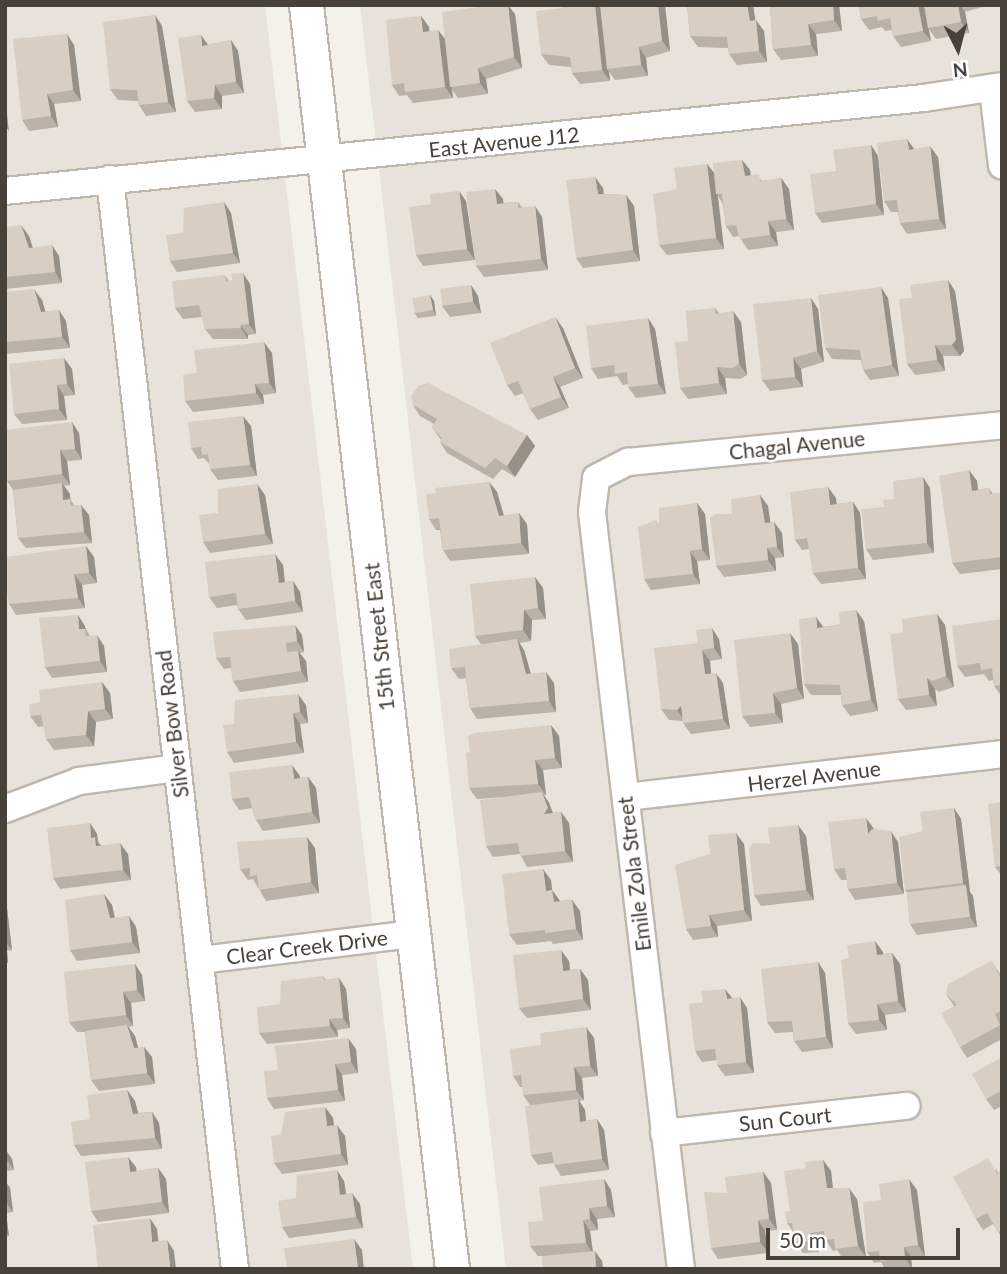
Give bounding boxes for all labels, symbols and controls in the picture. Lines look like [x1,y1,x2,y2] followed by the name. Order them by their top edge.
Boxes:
[923,14,993,84] north arrow
[952,58,969,83] text: N
[427,121,581,163] street label: East Avenue J12
[727,425,867,465] street label: Chagal Avenue
[359,562,399,712] street label: 15th Street East
[150,648,194,800] street label: Silver Bow Road
[746,755,882,797] street label: Herzel Avenue
[612,795,656,953] street label: Emile Zola Street
[225,925,389,969] street label: Clear Creek Drive
[738,1102,832,1136] street label: Sun Court
[769,1214,963,1258] scale bar
[779,1227,826,1252] text: 50 m

